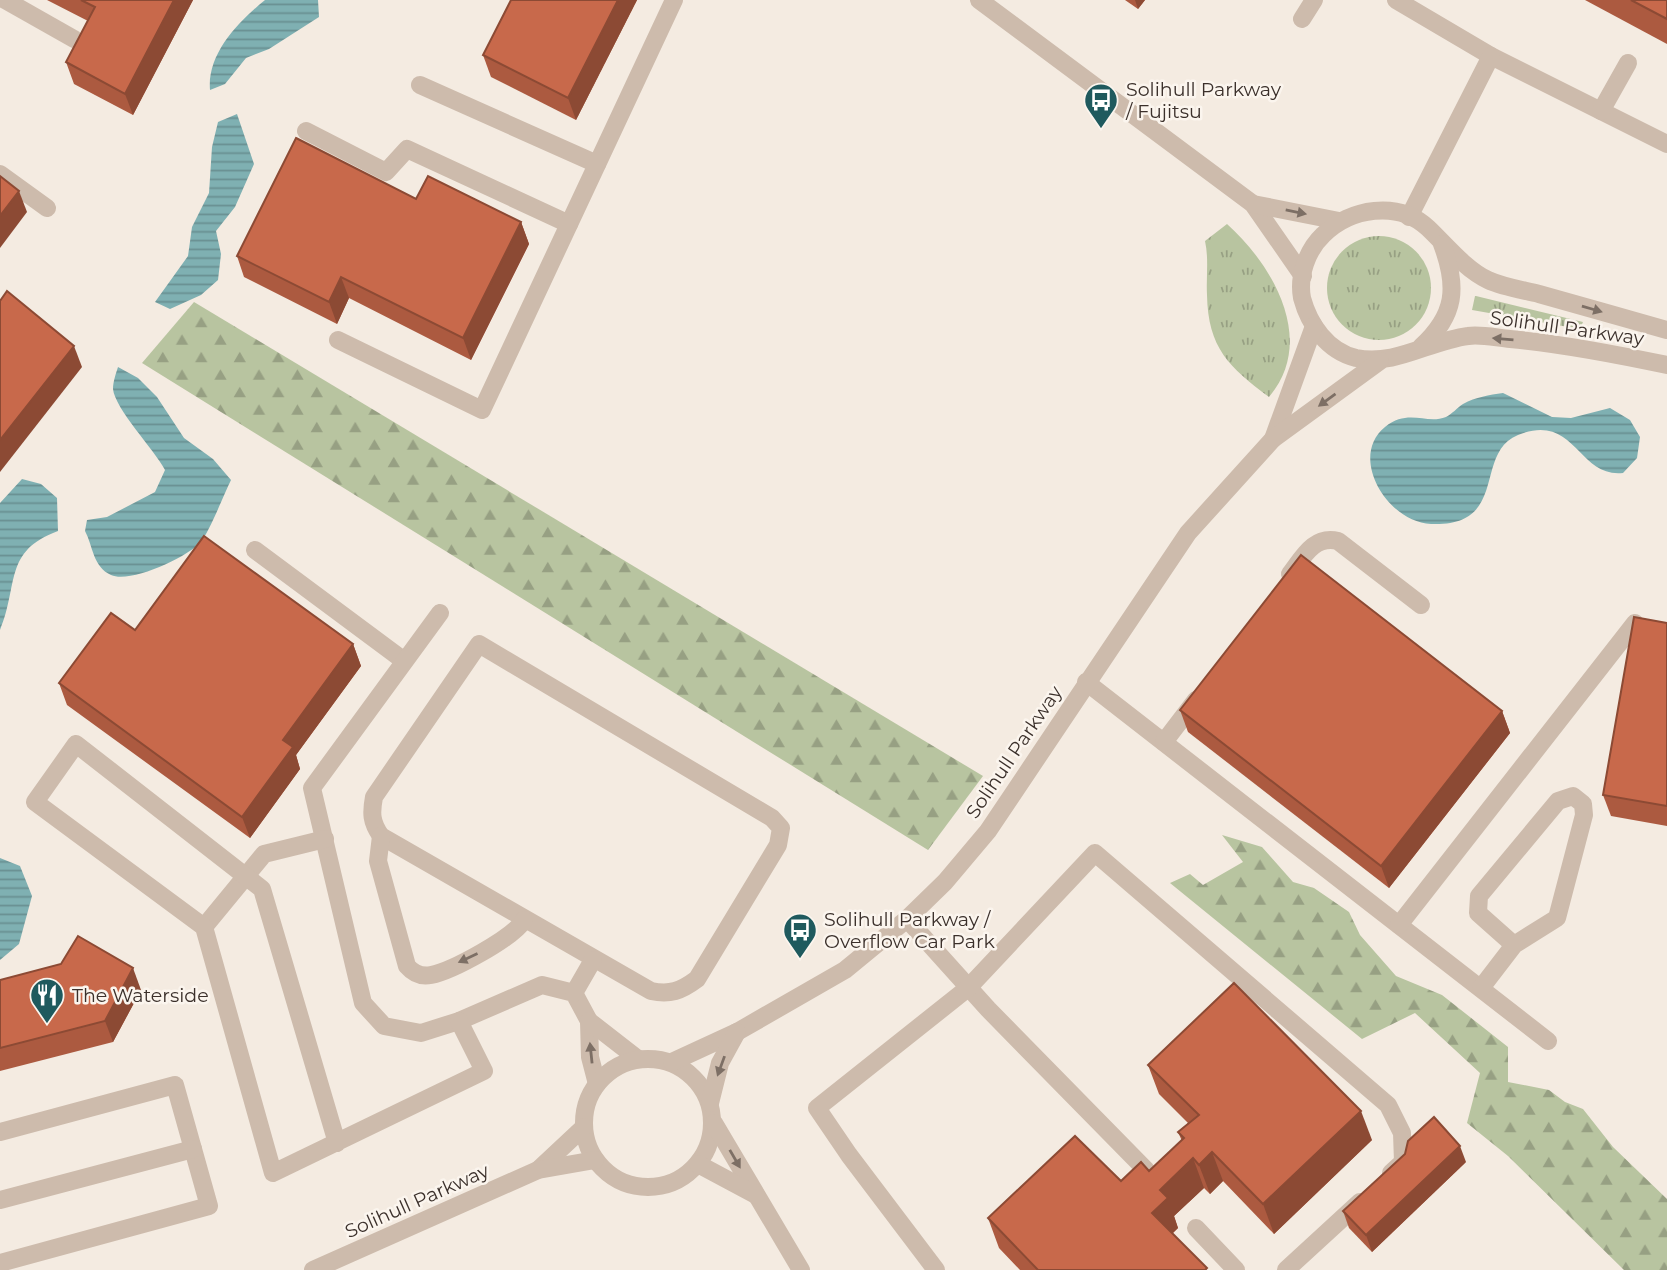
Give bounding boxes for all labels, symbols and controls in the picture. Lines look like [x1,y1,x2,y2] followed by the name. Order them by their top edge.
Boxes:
[1125,78,1282,123] place label: Solihull Parkway / Fujitsu
[1082,81,1120,130] bus stop icon: Solihull Parkway / Fujitsu
[1285,207,1307,218] one-way arrow
[1582,304,1603,314] one-way arrow
[1489,306,1646,350] street label: Solihull Parkway
[1492,333,1514,344] one-way arrow
[1318,392,1336,406] one-way arrow
[961,681,1067,823] street label: Solihull Parkway
[824,908,995,953] place label: Solihull Parkway / Overflow Car Park
[781,911,819,960] bus stop icon: Solihull Parkway / Overflow Car Park
[458,952,479,963] one-way arrow
[28,976,66,1025] restaurant icon: The Waterside
[72,984,209,1007] place label: The Waterside
[585,1042,596,1064] one-way arrow
[715,1056,726,1077] one-way arrow
[729,1150,741,1169] one-way arrow
[342,1159,493,1243] street label: Solihull Parkway

